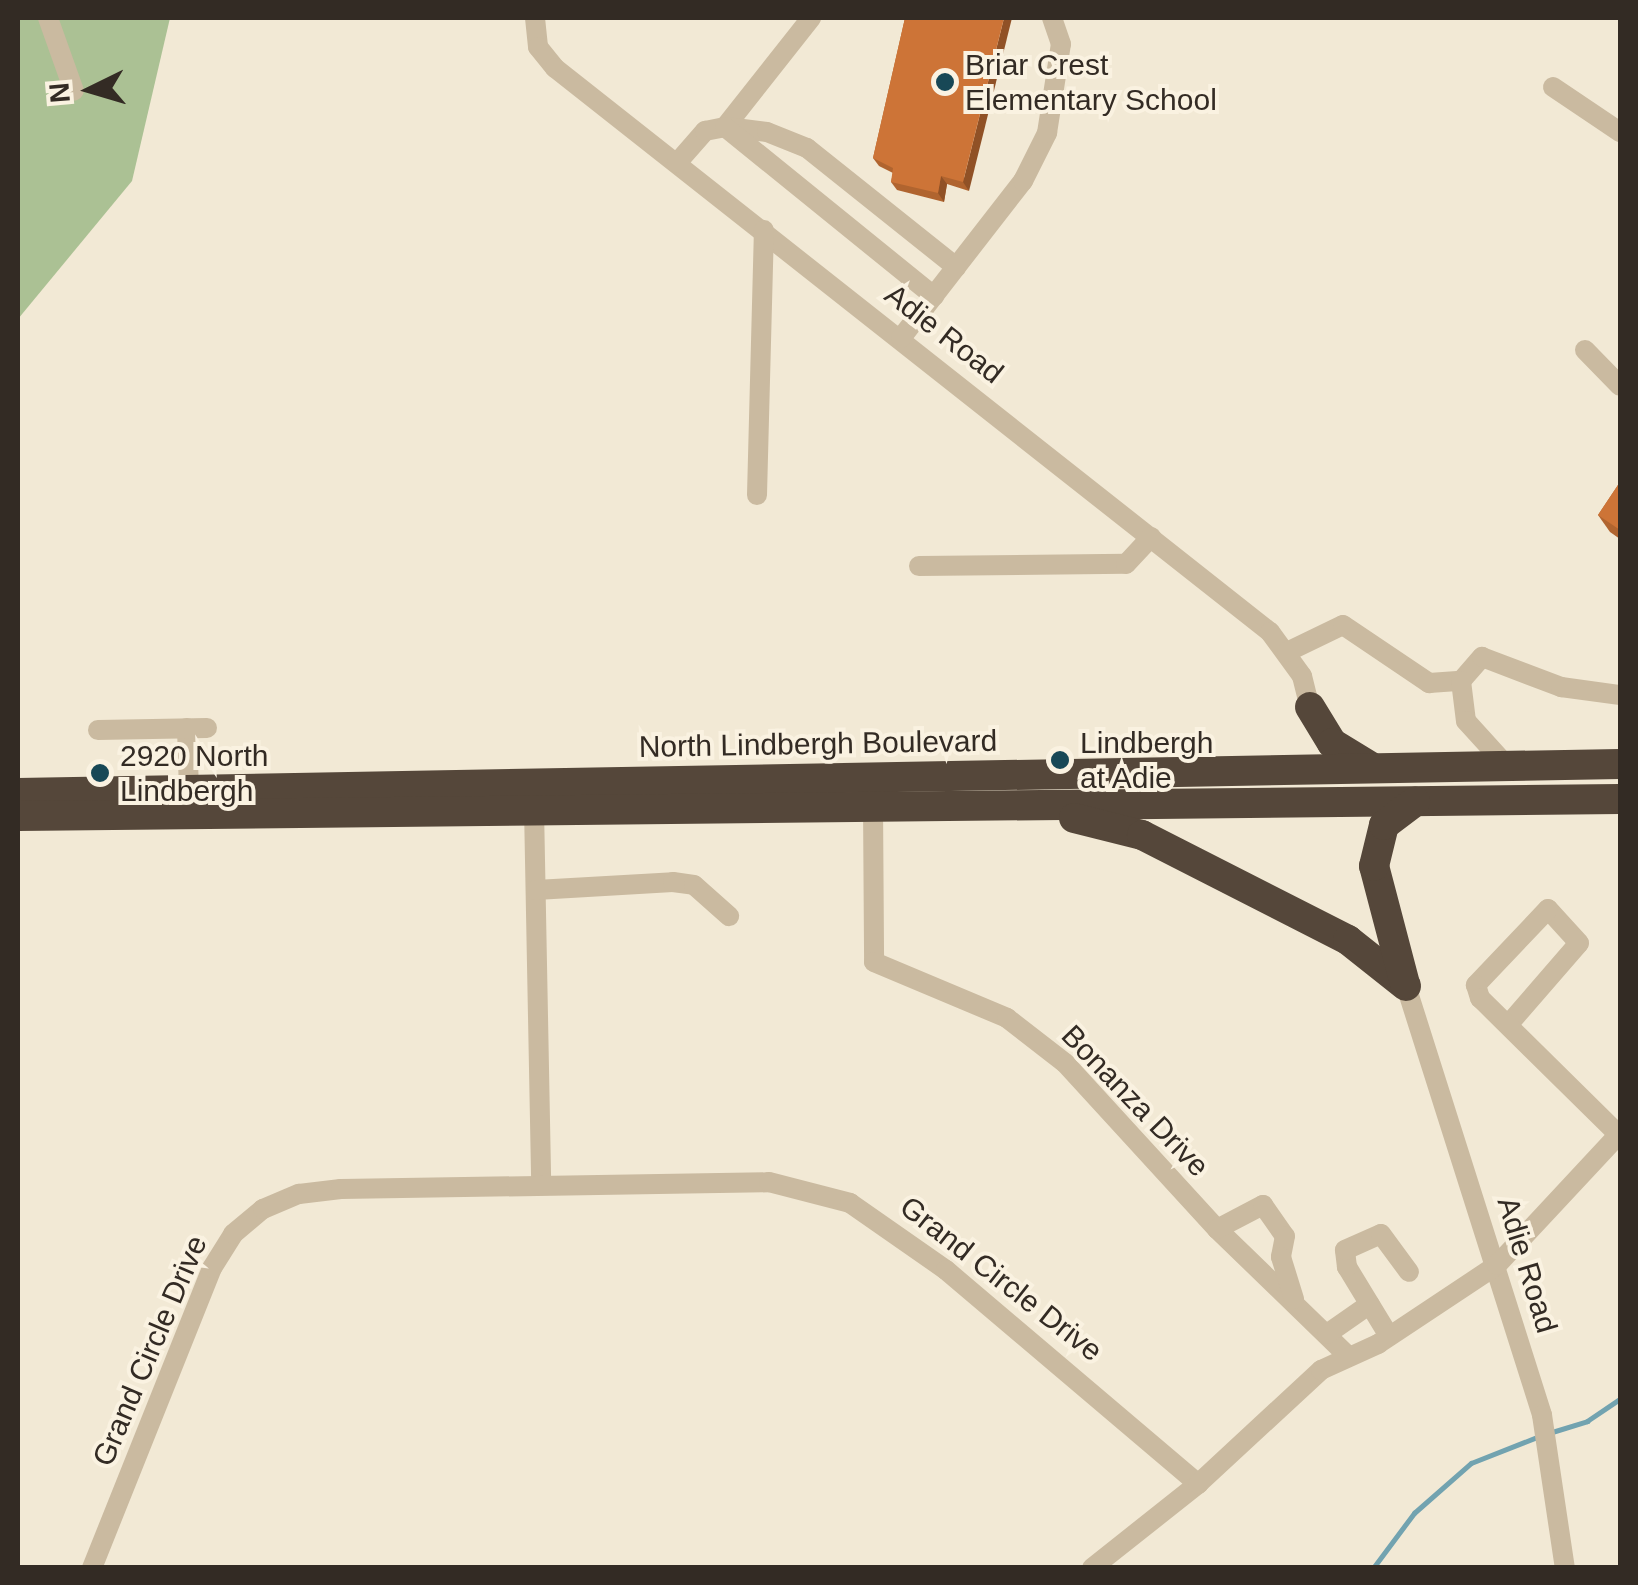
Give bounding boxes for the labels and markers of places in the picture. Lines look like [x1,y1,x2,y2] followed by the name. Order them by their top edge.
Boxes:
[965,47,1217,118] place label: Briar Crest Elementary School
[934,71,956,93] marker: Briar Crest Elementary School
[1080,725,1213,796] place label: Lindbergh at Adie
[120,738,268,808] place label: 2920 North Lindbergh
[1049,749,1071,771] marker: Lindbergh at Adie
[89,762,111,784] marker: 2920 North Lindbergh

